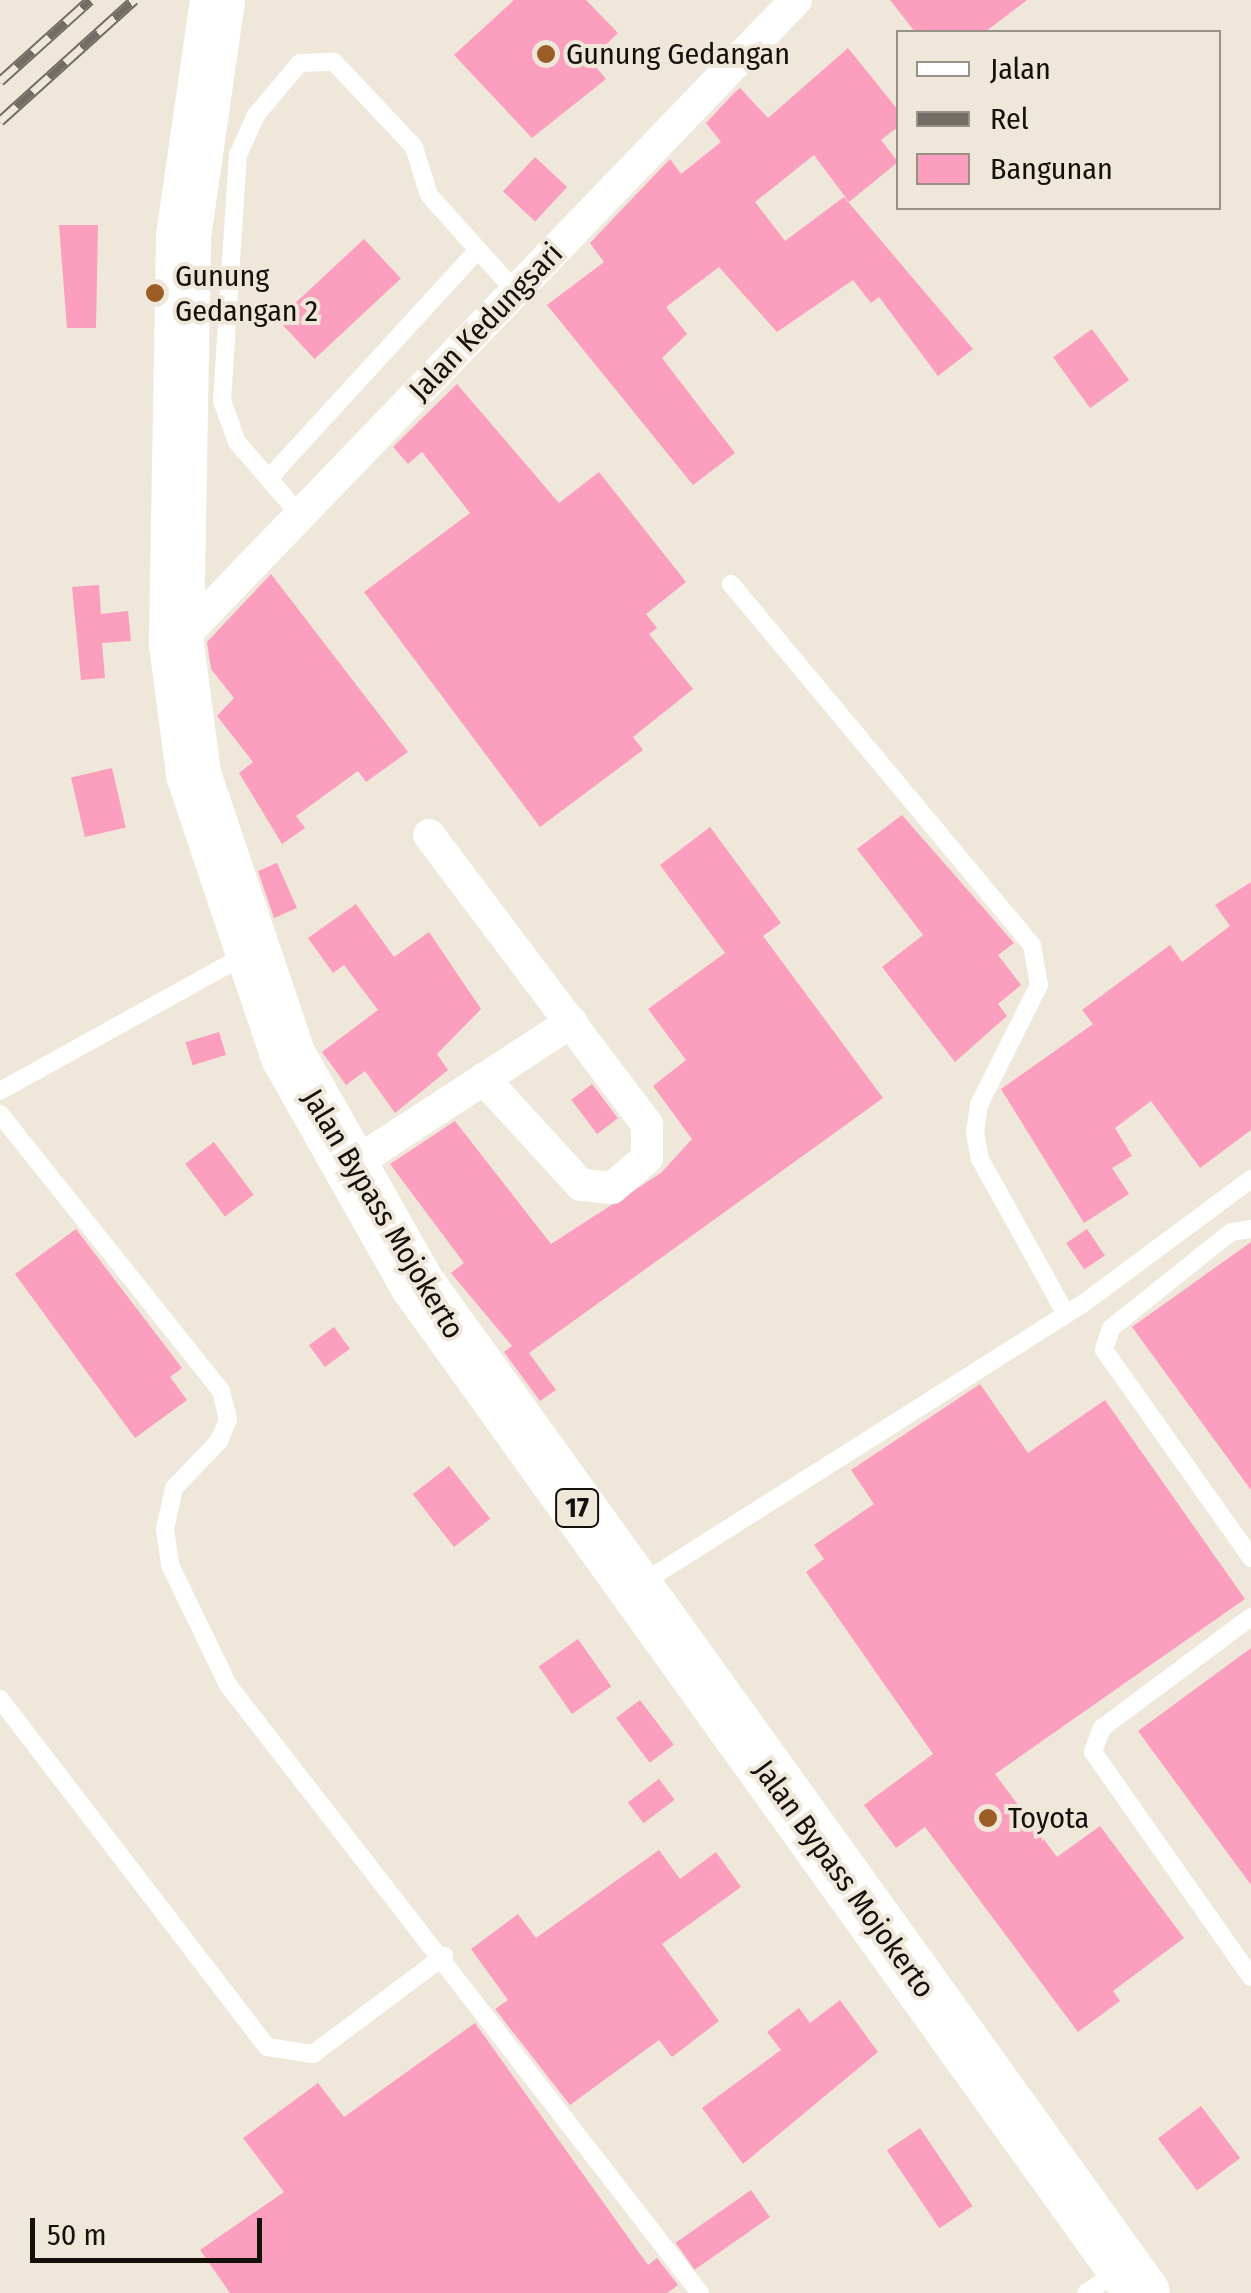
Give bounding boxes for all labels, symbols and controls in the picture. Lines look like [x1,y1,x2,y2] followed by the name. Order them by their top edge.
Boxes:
[896,30,1221,210] legend
[566,36,790,72] place label: Gunung Gedangan
[535,43,557,65] marker: Gunung Gedangan
[990,51,1051,87] text: Jalan
[990,101,1029,137] text: Rel
[990,151,1113,187] text: Bangunan
[402,236,570,408] street label: Jalan Kedungsari
[175,258,318,328] place label: Gunung Gedangan 2
[144,282,166,304] marker: Gunung Gedangan 2
[294,1083,472,1345] street label: Jalan Bypass Mojokerto
[554,1485,600,1531] road number: 17
[746,1753,942,2005] street label: Jalan Bypass Mojokerto
[1008,1800,1089,1836] place label: Toyota
[977,1807,999,1829] marker: Toyota
[35,2198,268,2260] scale bar
[47,2217,107,2253] text: 50 m

